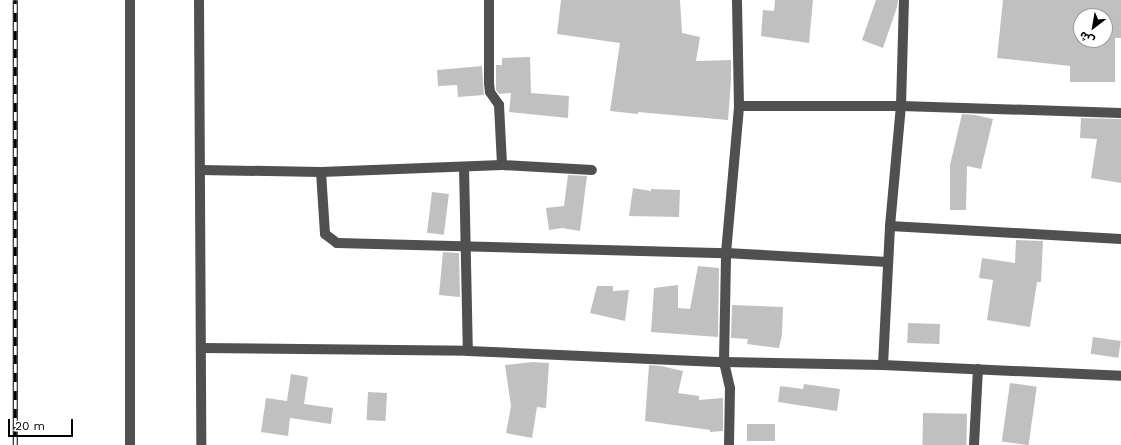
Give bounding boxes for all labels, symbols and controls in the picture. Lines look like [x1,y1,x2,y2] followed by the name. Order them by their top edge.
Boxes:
[1073,8,1113,48] north arrow
[1077,28,1097,47] text: ش
[10,411,75,437] scale bar
[15,419,45,433] text: 20 m

